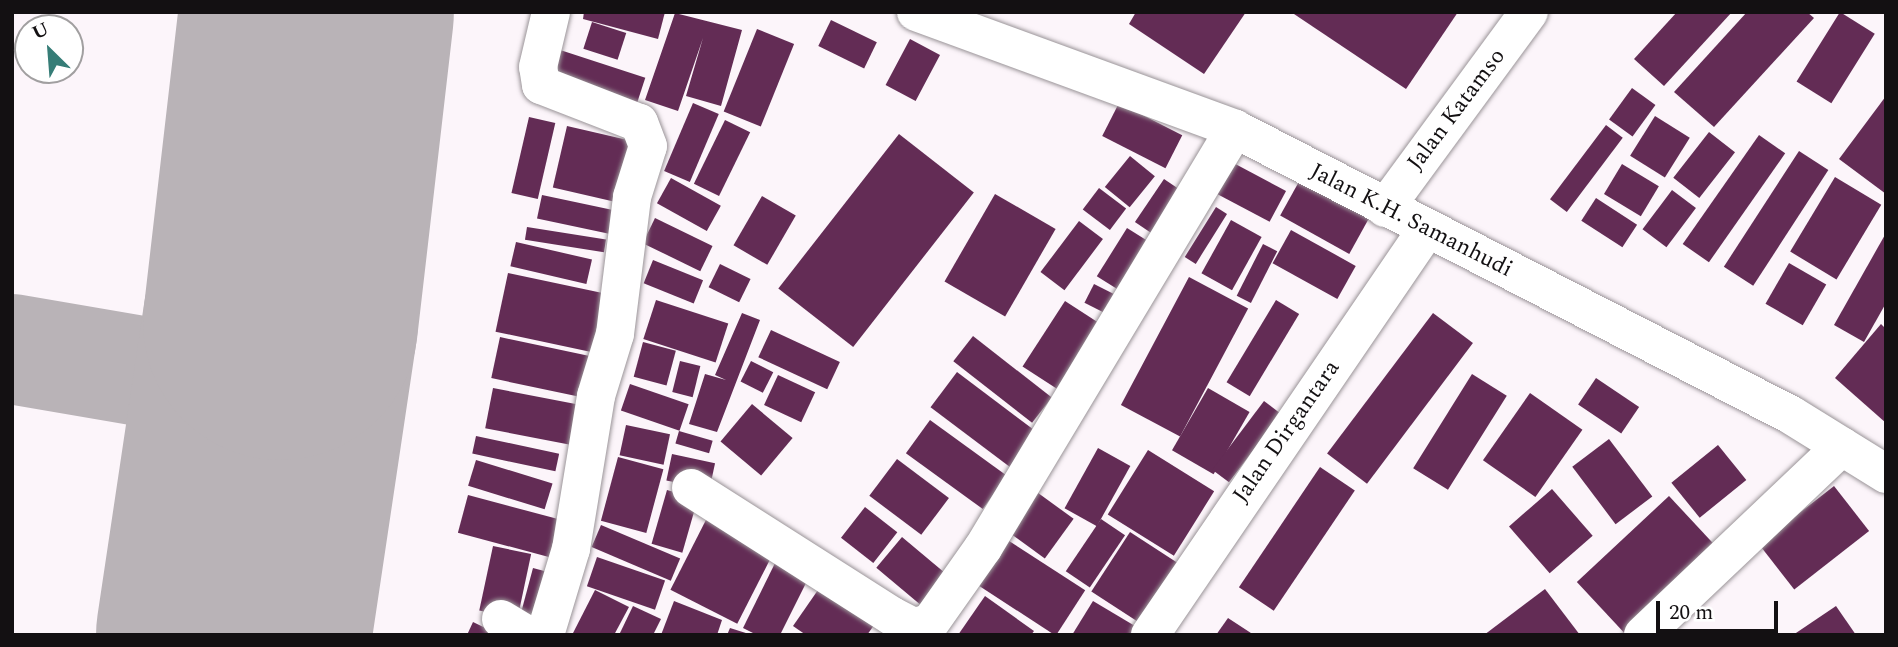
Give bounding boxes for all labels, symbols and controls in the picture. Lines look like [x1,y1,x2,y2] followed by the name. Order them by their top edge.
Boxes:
[14,14,84,84] north arrow
[27,15,54,48] text: U
[1402,44,1512,176] street label: Jalan Katamso
[1305,158,1517,284] street label: Jalan K.H. Samanhudi
[1228,355,1346,509] street label: Jalan Dirgantara
[1660,588,1783,632] scale bar
[1669,597,1713,629] text: 20 m

